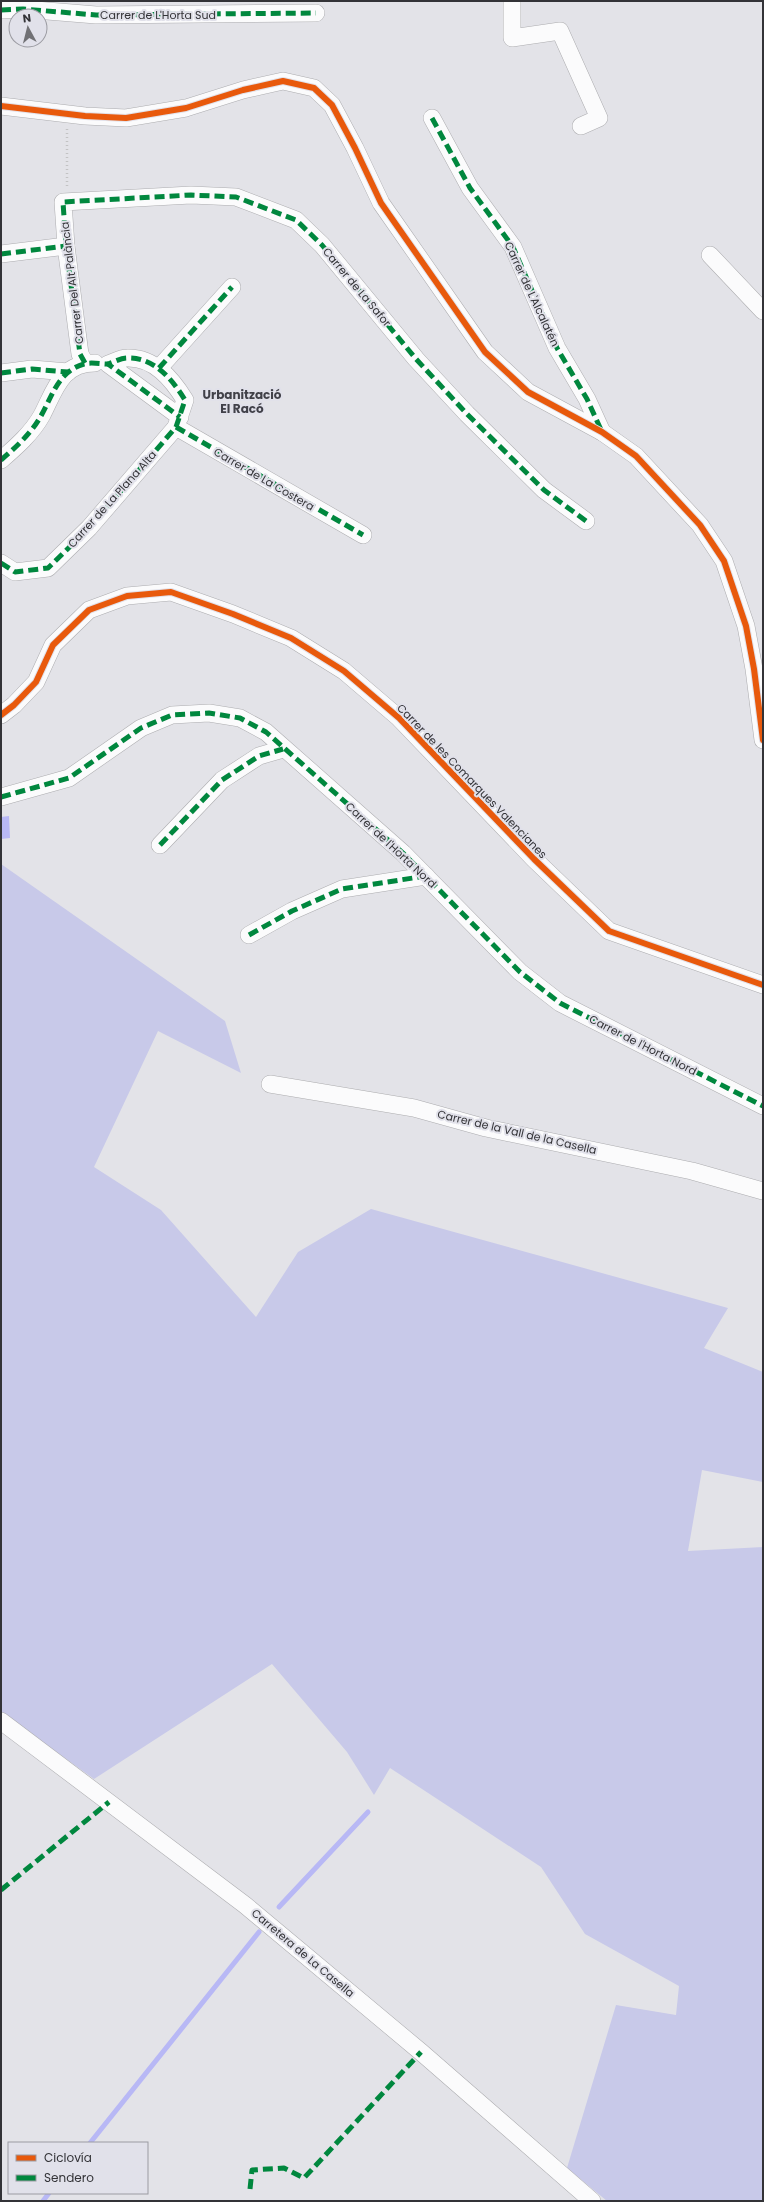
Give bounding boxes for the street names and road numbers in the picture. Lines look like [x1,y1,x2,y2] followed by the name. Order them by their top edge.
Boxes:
[100,7,216,23] street label: Carrer de L'Horta Sud
[57,221,87,345] street label: Carrer Del Alt Palància
[501,239,563,349] street label: Carrer de L'Alcalatén
[319,244,395,330] street label: Carrer de La Safor
[211,444,317,514] street label: Carrer de La Costera
[64,447,160,551] street label: Carrer de La Plana Alta
[393,700,551,862] street label: Carrer de les Comarques Valencianes
[342,799,440,891] street label: Carrer de l'Horta Nord
[586,1011,700,1079] street label: Carrer de l'Horta Nord
[436,1106,598,1158] street label: Carrer de la Vall de la Casella
[248,1905,358,2001] street label: Carretera de La Casella

